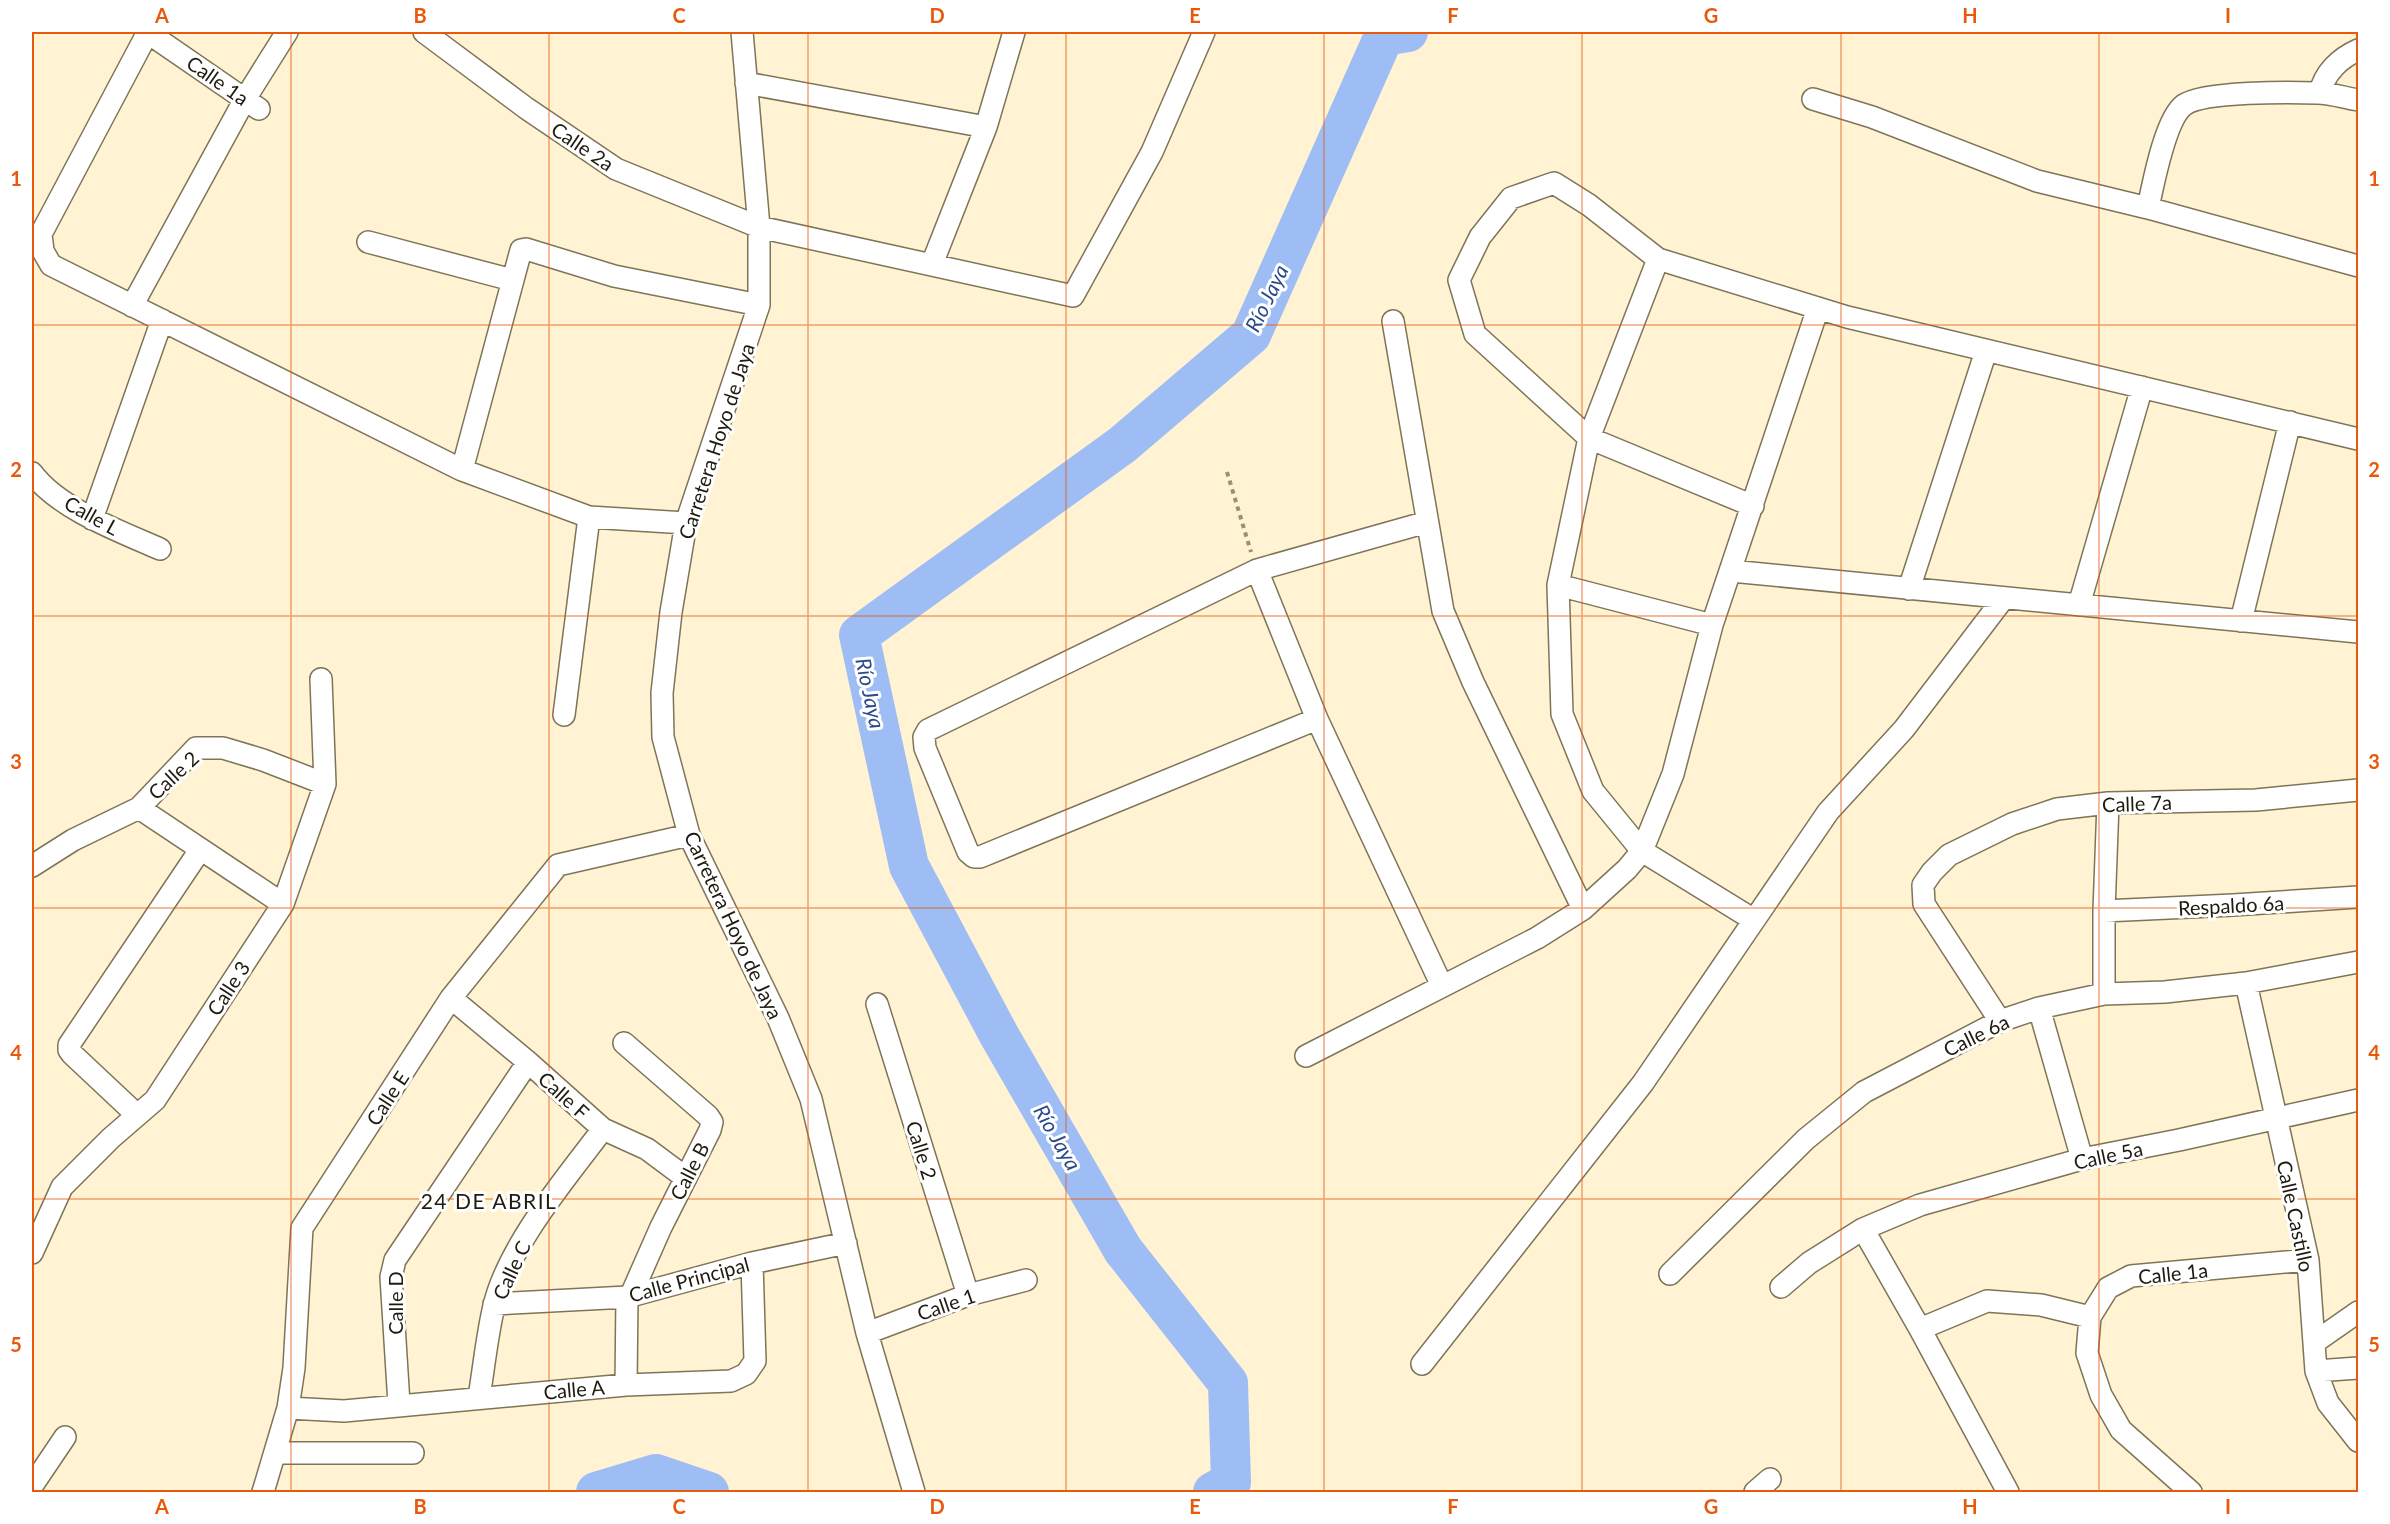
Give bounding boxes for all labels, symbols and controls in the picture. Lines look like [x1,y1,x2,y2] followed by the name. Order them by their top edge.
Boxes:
[154,3,169,27] text: A
[413,3,427,27] text: B
[672,3,686,27] text: C
[929,3,945,27] text: D
[1189,3,1201,27] text: E
[1447,3,1459,27] text: F
[1704,3,1718,27] text: G
[1962,3,1978,27] text: H
[2225,3,2231,27] text: I
[182,50,254,110] street label: Calle 1a
[547,116,619,176] street label: Calle 2a
[10,166,22,190] text: 1
[2368,166,2380,190] text: 1
[1239,260,1293,336] water label: Río Jaya
[673,340,759,542] street label: Carretera Hoyo de Jaya
[10,457,22,481] text: 2
[2368,457,2380,481] text: 2
[61,490,123,540] street label: Calle L
[851,655,891,731] water label: Río Jaya
[143,746,203,804] street label: Calle 2
[10,749,22,773] text: 3
[2368,749,2380,773] text: 3
[2102,790,2172,816] street label: Calle 7a
[680,827,788,1023] street label: Carretera Hoyo de Jaya
[2177,890,2285,920] street label: Respaldo 6a
[202,956,254,1020] street label: Calle 3
[1939,1009,2013,1061] street label: Calle 6a
[10,1040,22,1064] text: 4
[2368,1040,2380,1064] text: 4
[361,1066,413,1130] street label: Calle E
[534,1066,594,1124] street label: Calle F
[1029,1100,1087,1174] water label: Río Jaya
[902,1118,942,1182] street label: Calle 2
[2071,1136,2145,1174] street label: Calle 5a
[664,1138,714,1204] street label: Calle B
[2272,1158,2320,1274] street label: Calle Castillo
[421,1188,557,1213] district label: 24 DE ABRIL
[487,1237,535,1303] street label: Calle C
[626,1251,752,1307] street label: Calle Principal
[2137,1257,2209,1289] street label: Calle 1a
[383,1271,407,1335] street label: Calle D
[914,1283,978,1325] street label: Calle 1
[10,1332,22,1356] text: 5
[2368,1332,2380,1356] text: 5
[542,1374,606,1404] street label: Calle A
[154,1494,169,1518] text: A
[413,1494,427,1518] text: B
[672,1494,686,1518] text: C
[929,1494,945,1518] text: D
[1189,1494,1201,1518] text: E
[1447,1494,1459,1518] text: F
[1704,1494,1718,1518] text: G
[1962,1494,1978,1518] text: H
[2225,1494,2231,1518] text: I

